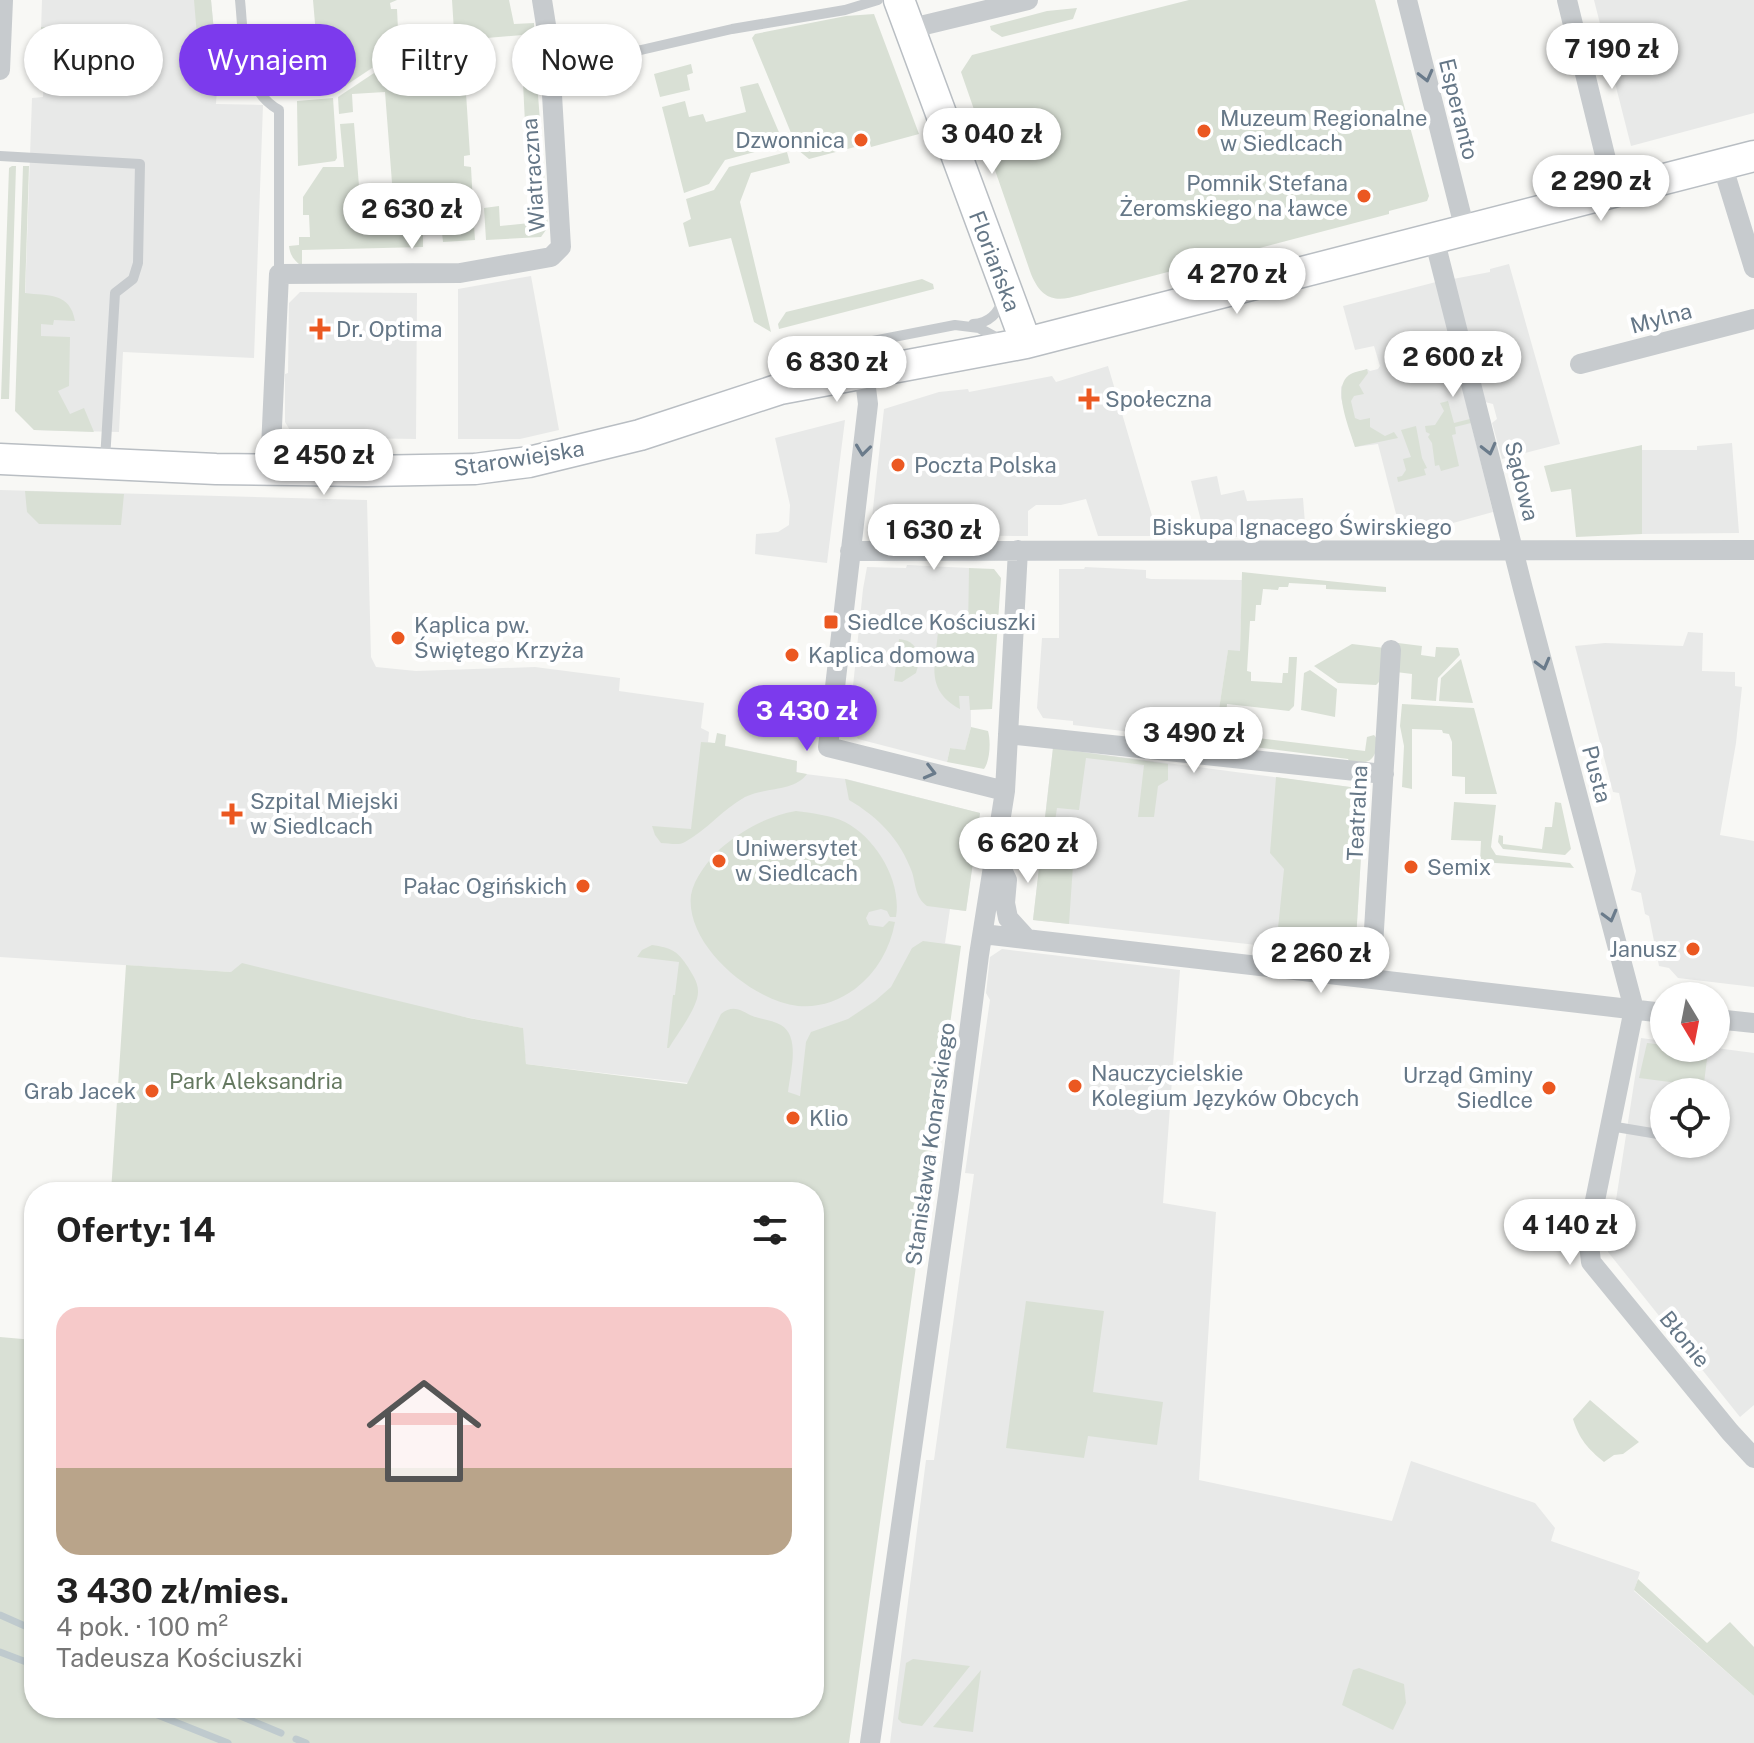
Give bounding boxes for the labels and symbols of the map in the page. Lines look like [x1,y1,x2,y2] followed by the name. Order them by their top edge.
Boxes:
[1529,23,1695,91] pin: 7 190 zł
[1434,56,1484,162] street label: Esperanto
[1416,68,1433,82] one-way arrow
[1220,105,1427,156] place label: Muzeum Regionalne w Siedlcach
[909,108,1075,176] pin: 3 040 zł
[516,117,550,233] street label: Wiatraczna
[1195,122,1213,140] marker: Muzeum Regionalne w Siedlcach
[735,127,845,153] place label: Dzwonnica
[852,131,870,149] marker: Dzwonnica
[1518,155,1684,223] pin: 2 290 zł
[1119,170,1348,221] place label: Pomnik Stefana Żeromskiego na ławce
[329,183,495,251] pin: 2 630 zł
[1355,187,1373,205] marker: Pomnik Stefana Żeromskiego na ławce
[964,207,1026,315] street label: Floriańska
[1154,248,1320,316] pin: 4 270 zł
[1627,297,1695,339] street label: Mylna
[336,316,442,342] place label: Dr. Optima
[311,320,329,338] marker: Dr. Optima
[1370,331,1536,399] pin: 2 600 zł
[754,336,920,404] pin: 6 830 zł
[1105,386,1212,412] place label: Społeczna
[1080,390,1098,408] marker: Społeczna
[241,429,407,497] pin: 2 450 zł
[452,435,586,481] street label: Starowiejska
[1500,438,1544,524] street label: Sądowa
[1479,442,1496,456] one-way arrow
[854,443,871,456] one-way arrow
[914,452,1057,478] place label: Poczta Polska
[889,456,907,474] marker: Poczta Polska
[851,504,1017,572] pin: 1 630 zł
[1152,513,1452,540] street label: Biskupa Ignacego Świrskiego
[847,609,1036,635] place label: Siedlce Kościuszki
[414,612,584,663] place label: Kaplica pw. Świętego Krzyża
[822,613,840,631] marker: Siedlce Kościuszki
[389,629,407,647] marker: Kaplica pw. Świętego Krzyża
[808,642,975,668] place label: Kaplica domowa
[783,646,801,664] marker: Kaplica domowa
[1533,657,1550,671] one-way arrow
[724,685,890,753] pin: 3 430 zł
[1111,707,1277,775] pin: 3 490 zł
[1577,743,1617,805] street label: Pusta
[922,763,936,780] one-way arrow
[1342,764,1372,862] street label: Teatralna
[250,788,398,839] place label: Szpital Miejski w Siedlcach
[221,803,243,825] marker: Szpital Miejski w Siedlcach
[945,817,1111,885] pin: 6 620 zł
[735,835,858,886] place label: Uniwersytet w Siedlcach
[710,852,728,870] marker: Uniwersytet w Siedlcach
[1427,854,1491,880] place label: Semix
[1402,858,1420,876] marker: Semix
[403,873,567,899] place label: Pałac Ogińskich
[574,877,592,895] marker: Pałac Ogińskich
[1600,908,1617,922] one-way arrow
[1238,927,1404,995] pin: 2 260 zł
[1609,936,1677,962] place label: Janusz
[1684,940,1702,958] marker: Janusz
[1650,982,1730,1062] north arrow
[900,1021,960,1267] street label: Stanisława Konarskiego
[1091,1060,1359,1111] place label: Nauczycielskie Kolegium Języków Obcych
[1403,1062,1533,1113] place label: Urząd Gminy Siedlce
[169,1068,343,1094] park label: Park Aleksandria
[1066,1077,1084,1095] marker: Nauczycielskie Kolegium Języków Obcych
[24,1078,136,1104] place label: Grab Jacek
[1540,1079,1558,1097] marker: Urząd Gminy Siedlce
[143,1082,161,1100] marker: Grab Jacek
[809,1105,848,1131] place label: Klio
[784,1109,802,1127] marker: Klio
[1487,1199,1653,1267] pin: 4 140 zł
[1654,1306,1716,1372] street label: Błonie

